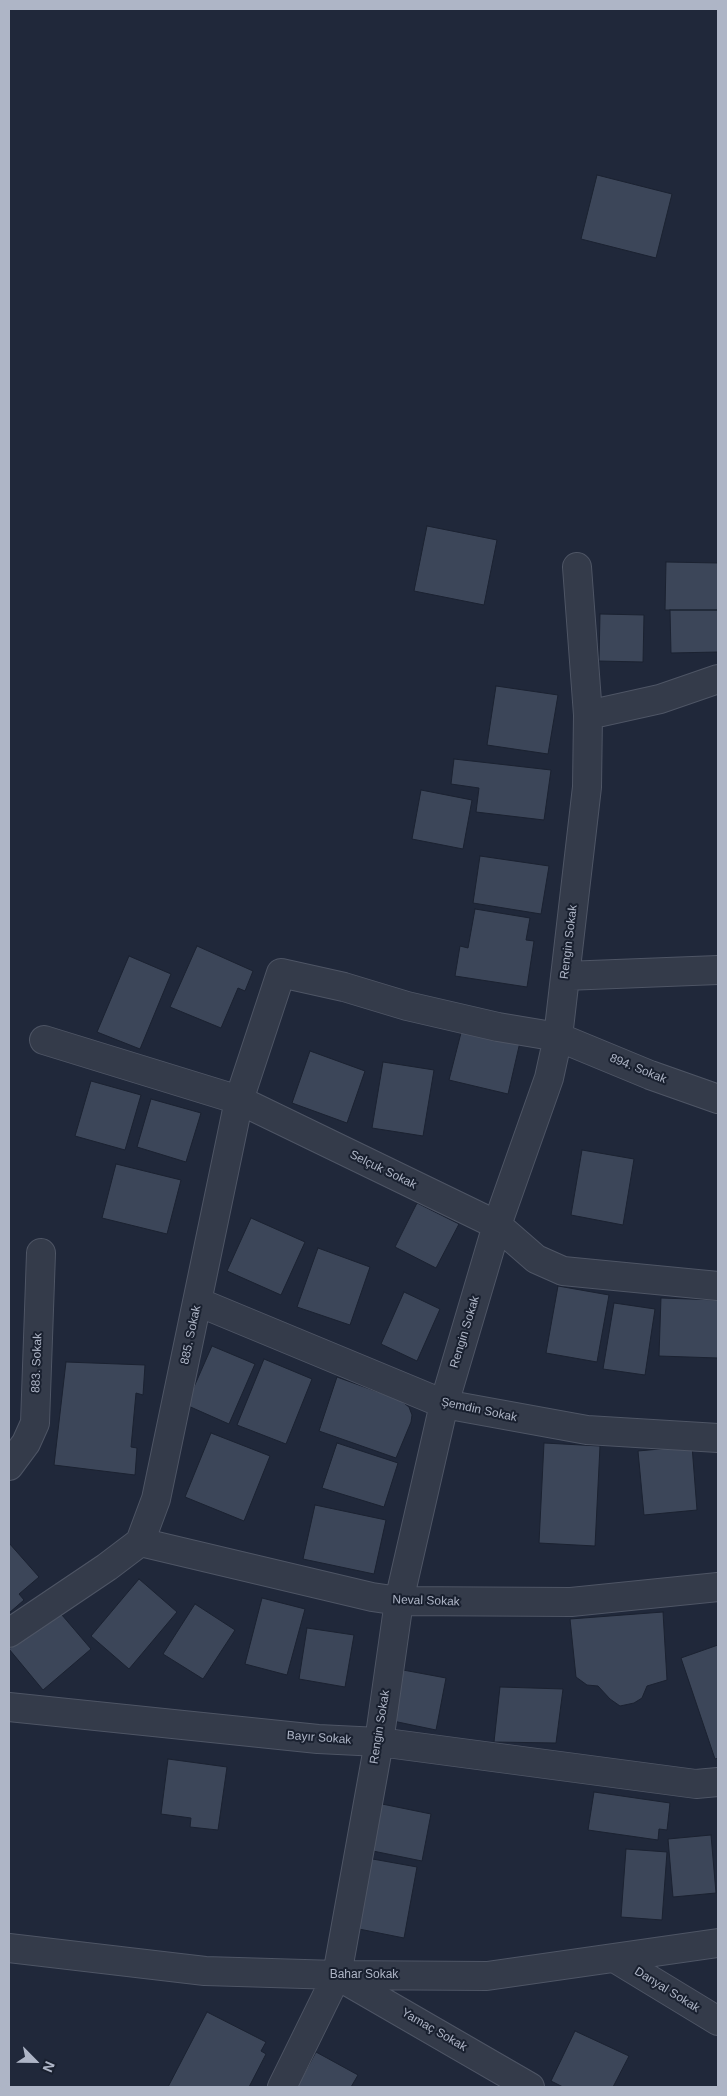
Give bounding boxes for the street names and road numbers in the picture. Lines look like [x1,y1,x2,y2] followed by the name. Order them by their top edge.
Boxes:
[557,904,581,980] street label: Rengin Sokak
[607,1051,669,1087] street label: 894. Sokak
[347,1148,419,1192] street label: Selçuk Sokak
[447,1294,483,1370] street label: Rengin Sokak
[178,1304,204,1366] street label: 885. Sokak
[29,1333,45,1393] street label: 883. Sokak
[440,1395,518,1425] street label: Şemdin Sokak
[392,1593,460,1609] street label: Neval Sokak
[367,1689,393,1765] street label: Rengin Sokak
[286,1729,352,1747] street label: Bayır Sokak
[632,1964,702,2016] street label: Danyal Sokak
[330,1968,398,1982] street label: Bahar Sokak
[399,2005,469,2055] street label: Yamaç Sokak

